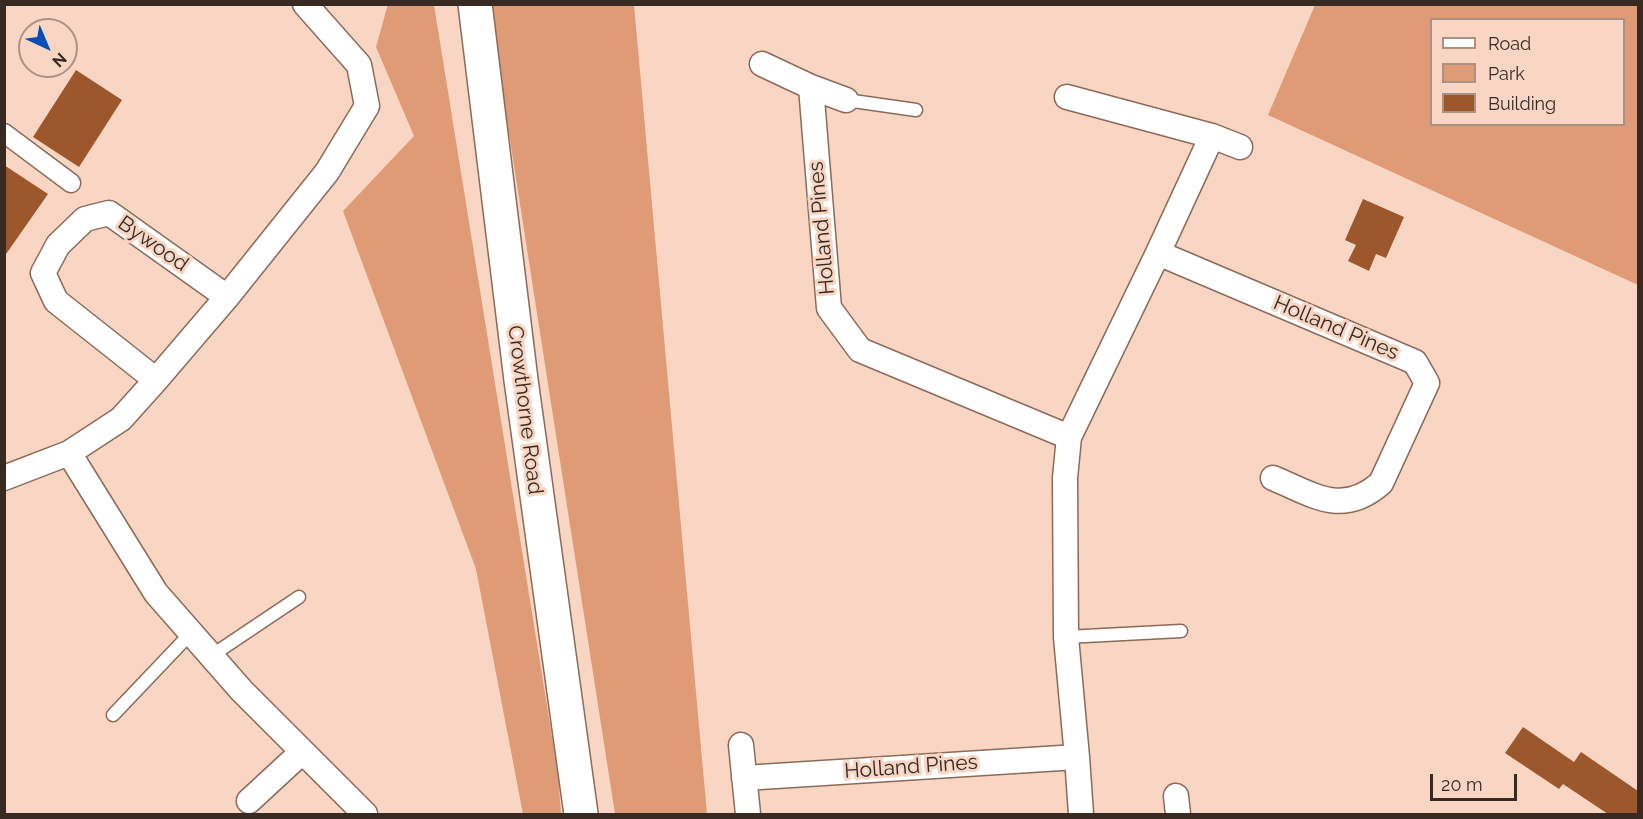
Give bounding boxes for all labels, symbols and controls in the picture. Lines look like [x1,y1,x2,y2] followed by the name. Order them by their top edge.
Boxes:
[18,18,78,78] north arrow
[1430,18,1625,126] legend
[1488,33,1531,54] text: Road
[48,49,70,71] text: N
[1488,63,1525,84] text: Park
[1488,93,1556,114] text: Building
[804,160,840,296] street label: Holland Pines
[113,211,193,277] street label: Bywood
[1270,290,1402,366] street label: Holland Pines
[502,324,548,496] street label: Crowthorne Road
[843,750,979,784] street label: Holland Pines
[1433,762,1520,800] scale bar
[1441,774,1483,795] text: 20 m

